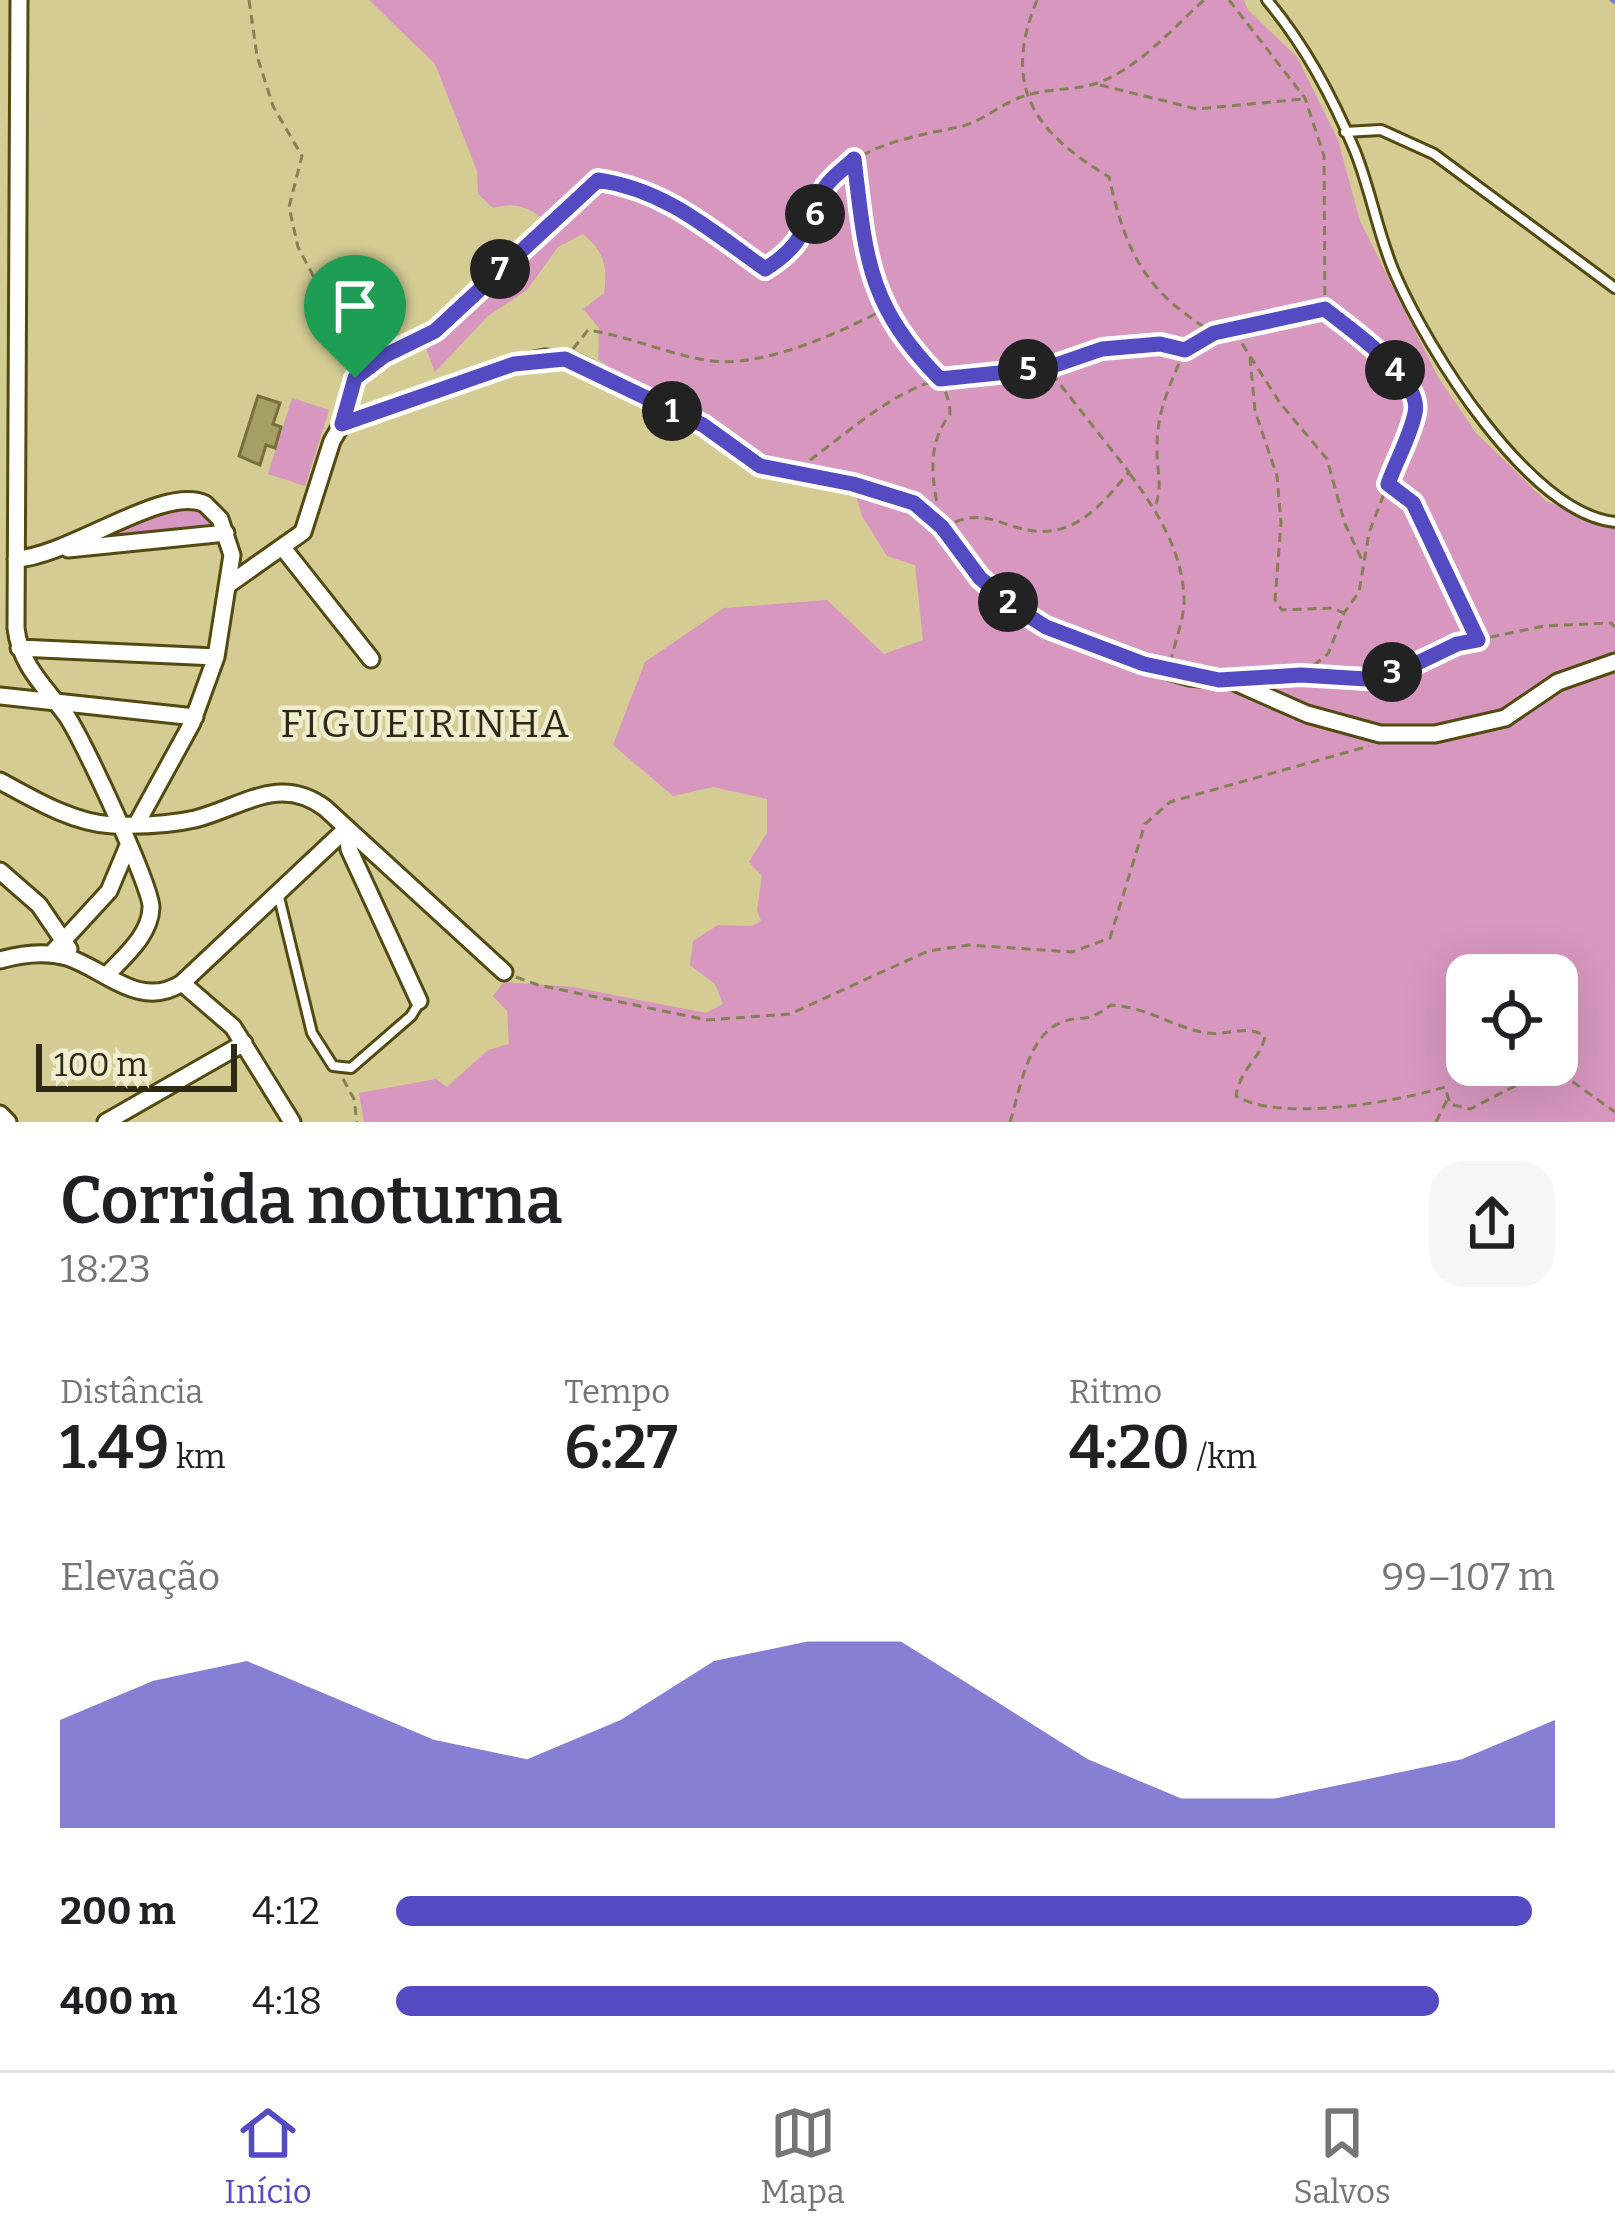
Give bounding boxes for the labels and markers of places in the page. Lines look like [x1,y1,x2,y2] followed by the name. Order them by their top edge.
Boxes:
[785,184,845,244] pin: 6
[470,239,530,299] pin: 7
[304,255,406,378] pin
[998,339,1058,399] pin: 5
[1365,340,1425,400] pin: 4
[642,381,702,441] pin: 1
[978,572,1038,632] pin: 2
[1362,642,1422,702] pin: 3

